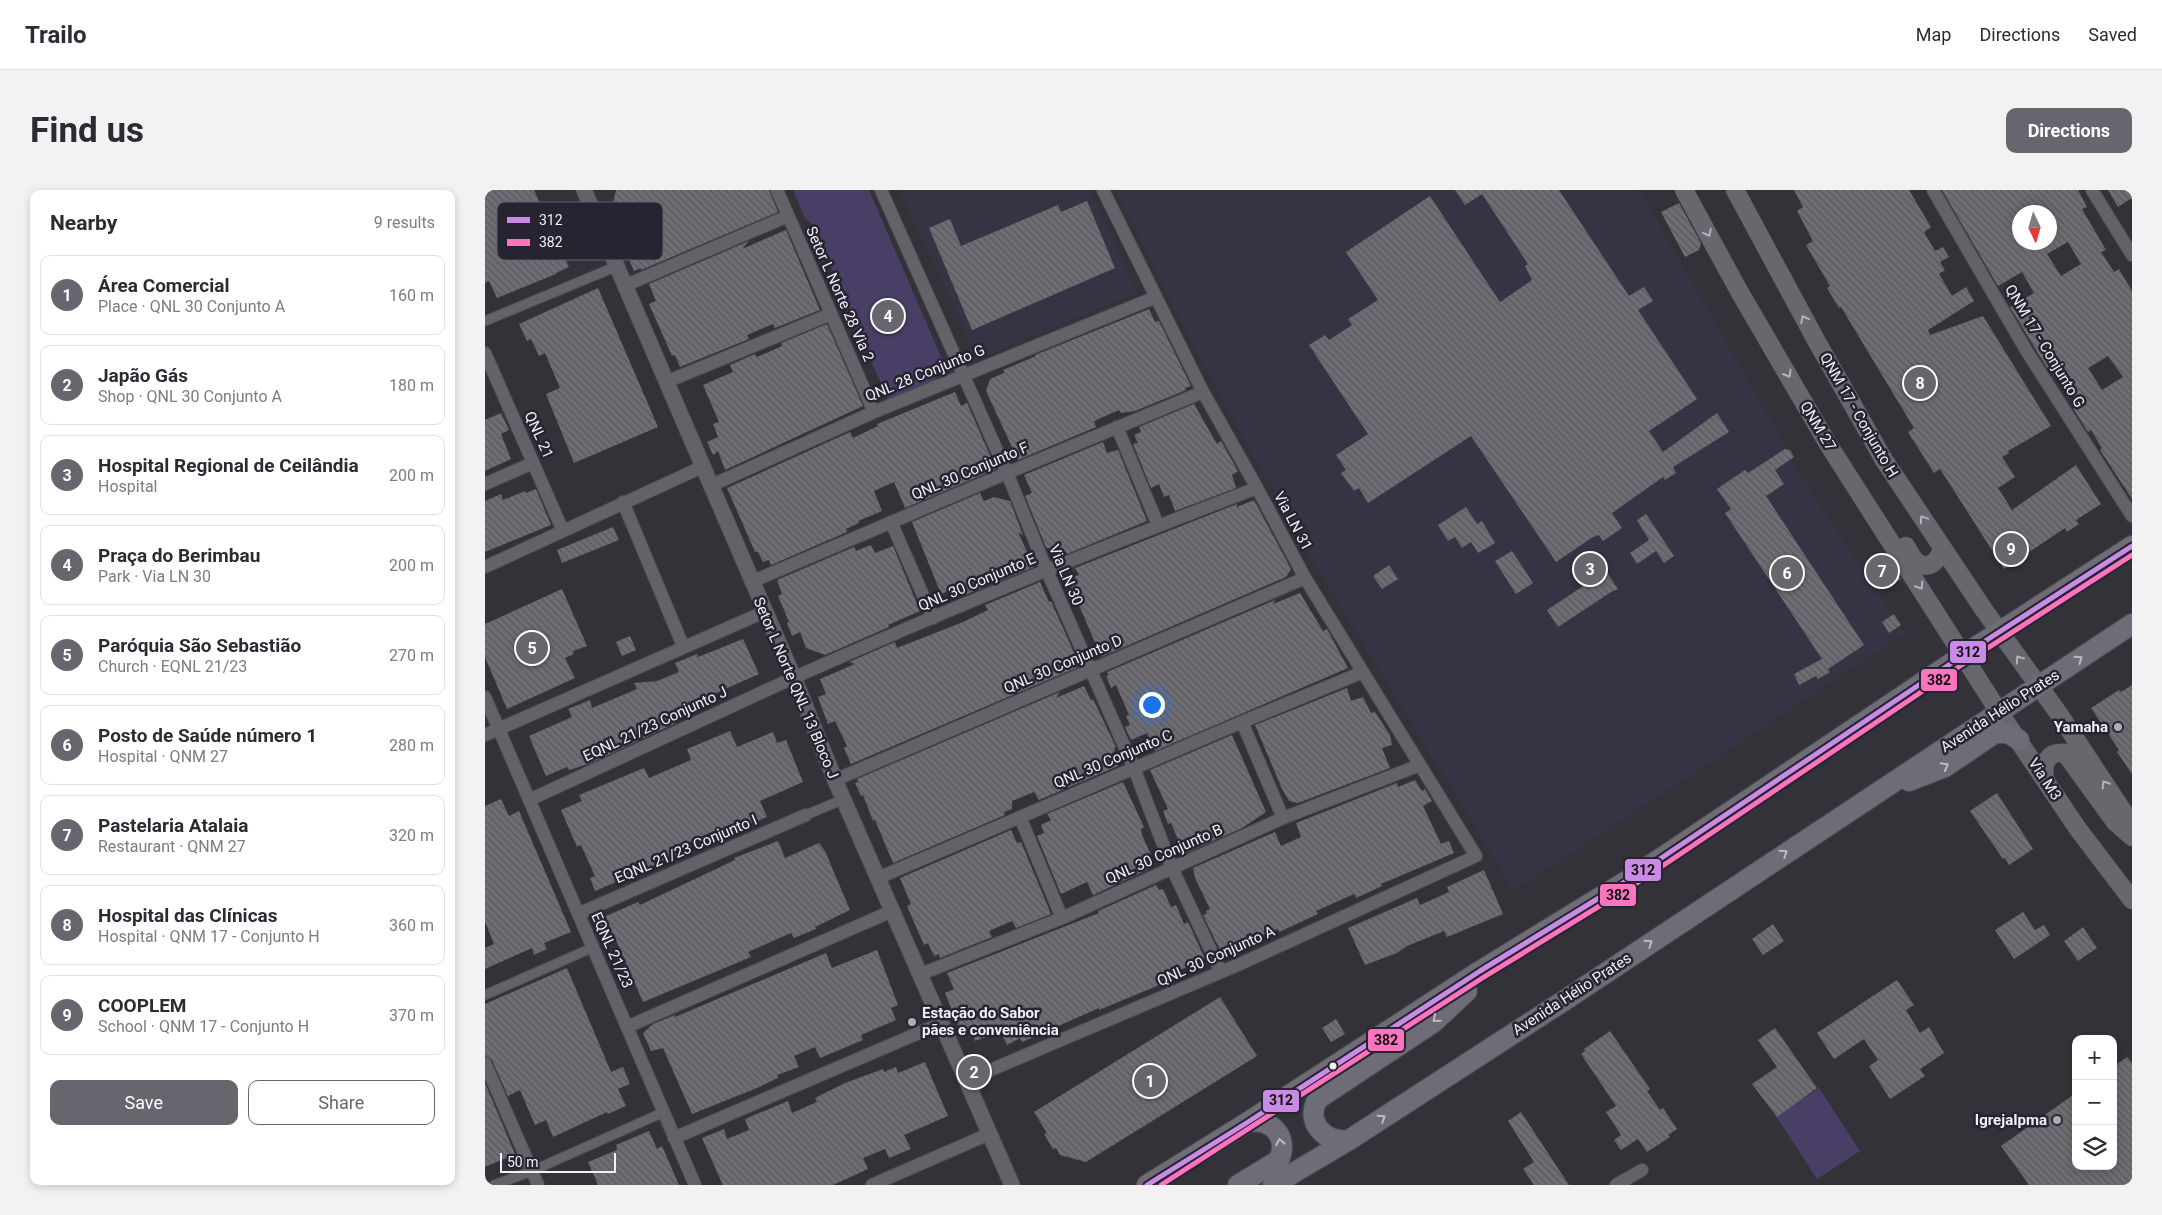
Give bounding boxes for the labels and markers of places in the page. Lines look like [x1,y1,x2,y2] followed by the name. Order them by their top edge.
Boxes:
[872,297,904,335] pin: 4
[1904,364,1936,402] pin: 8
[1995,530,2027,568] pin: 9
[1574,550,1606,588] pin: 3
[1866,552,1898,590] pin: 7
[1771,554,1803,592] pin: 6
[516,629,548,667] pin: 5
[2054,718,2108,736] place label: Yamaha
[2112,721,2124,733] marker: Yamaha
[922,1004,1059,1039] place label: Estação do Sabor pães e conveniência
[906,1016,918,1028] marker: Estação do Sabor pães e conveniência
[958,1053,990,1091] pin: 2
[1328,1061,1338,1071] unlabelled marker
[1134,1062,1166,1100] pin: 1
[1975,1111,2047,1129] place label: IgrejaIpma
[2051,1114,2063,1126] marker: IgrejaIpma

